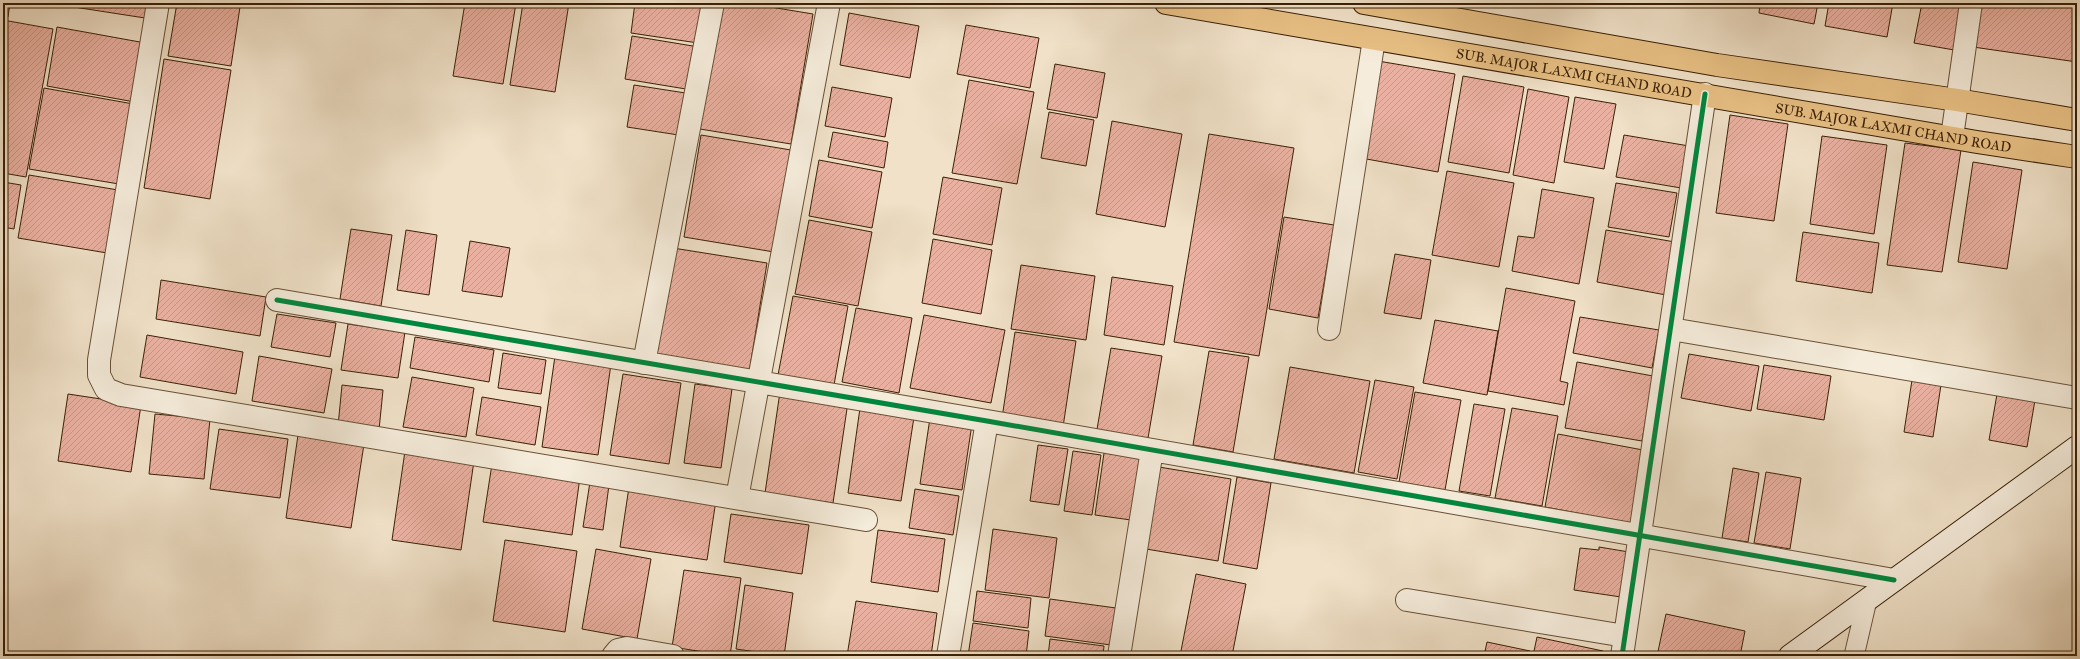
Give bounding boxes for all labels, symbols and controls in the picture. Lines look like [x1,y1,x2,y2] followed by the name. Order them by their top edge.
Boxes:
[1455,44,1693,101] street label: SUB. MAJOR LAXMI CHAND ROAD
[1774,99,2012,156] street label: SUB. MAJOR LAXMI CHAND ROAD

